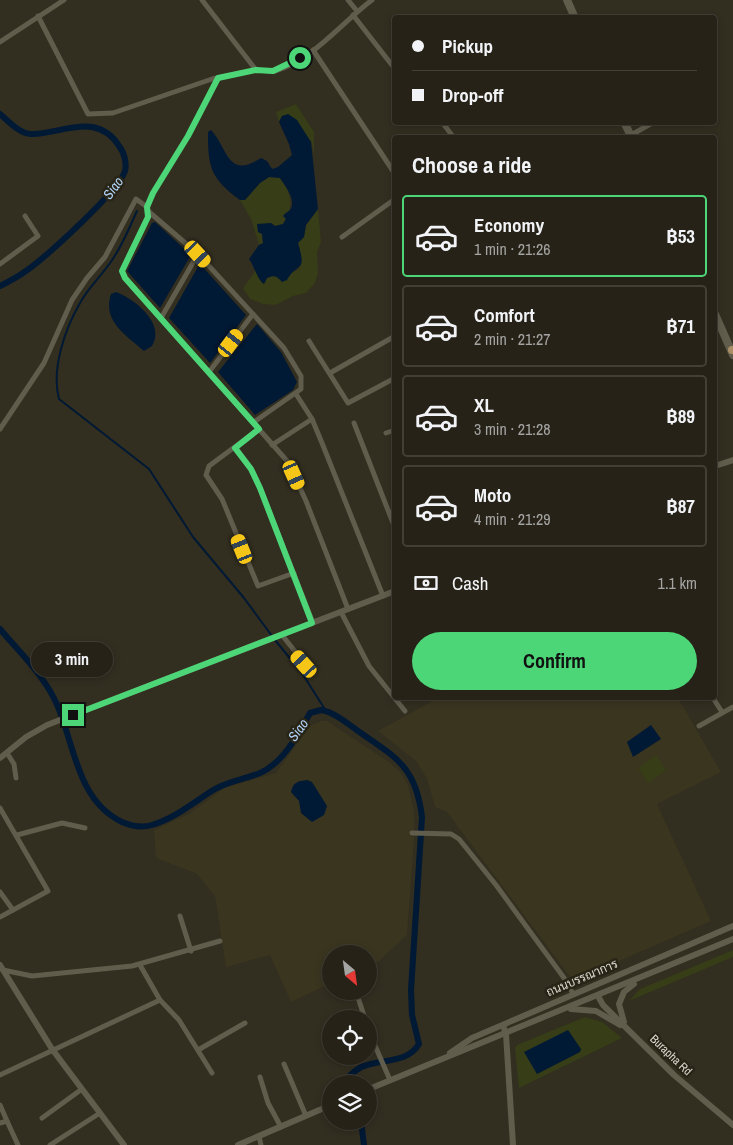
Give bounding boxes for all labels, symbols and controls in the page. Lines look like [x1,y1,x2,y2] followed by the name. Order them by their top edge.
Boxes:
[442,33,493,59] text: Pickup
[289,47,311,69] route start
[442,82,503,108] text: Drop-off
[412,150,531,180] text: Choose a ride
[99,173,127,203] water label: Siao
[474,212,544,238] text: Economy
[414,214,459,259] icon: car
[666,223,695,249] text: ฿53
[182,238,213,270] car
[474,238,551,260] text: 1 min · 21:26
[474,302,535,328] text: Comfort
[414,304,459,349] icon: car
[666,313,695,339] text: ฿71
[215,327,246,359] car
[474,328,551,350] text: 2 min · 21:27
[474,392,494,418] text: XL
[414,394,459,439] icon: car
[666,403,695,429] text: ฿89
[474,418,551,440] text: 3 min · 21:28
[281,458,306,492] car
[474,482,511,508] text: Moto
[414,484,459,529] icon: car
[666,493,695,519] text: ฿87
[474,508,551,530] text: 4 min · 21:29
[229,532,254,566] car
[412,569,440,597] icon: cash
[452,570,488,596] text: Cash
[658,572,697,594] text: 1.1 km
[412,632,697,690] button: Confirm
[32,642,114,678] callout: 3 min
[55,648,89,670] text: 3 min
[288,648,319,680] car
[62,704,84,726] route end
[284,715,312,745] water label: Siao
[322,945,378,1000] north arrow
[322,945,377,1130] map controls
[544,956,620,1000] street label: ถนนบรรณาการ
[322,1010,377,1065] button: locate
[647,1031,695,1079] street label: Burapha Rd
[322,1075,377,1130] button: layers

